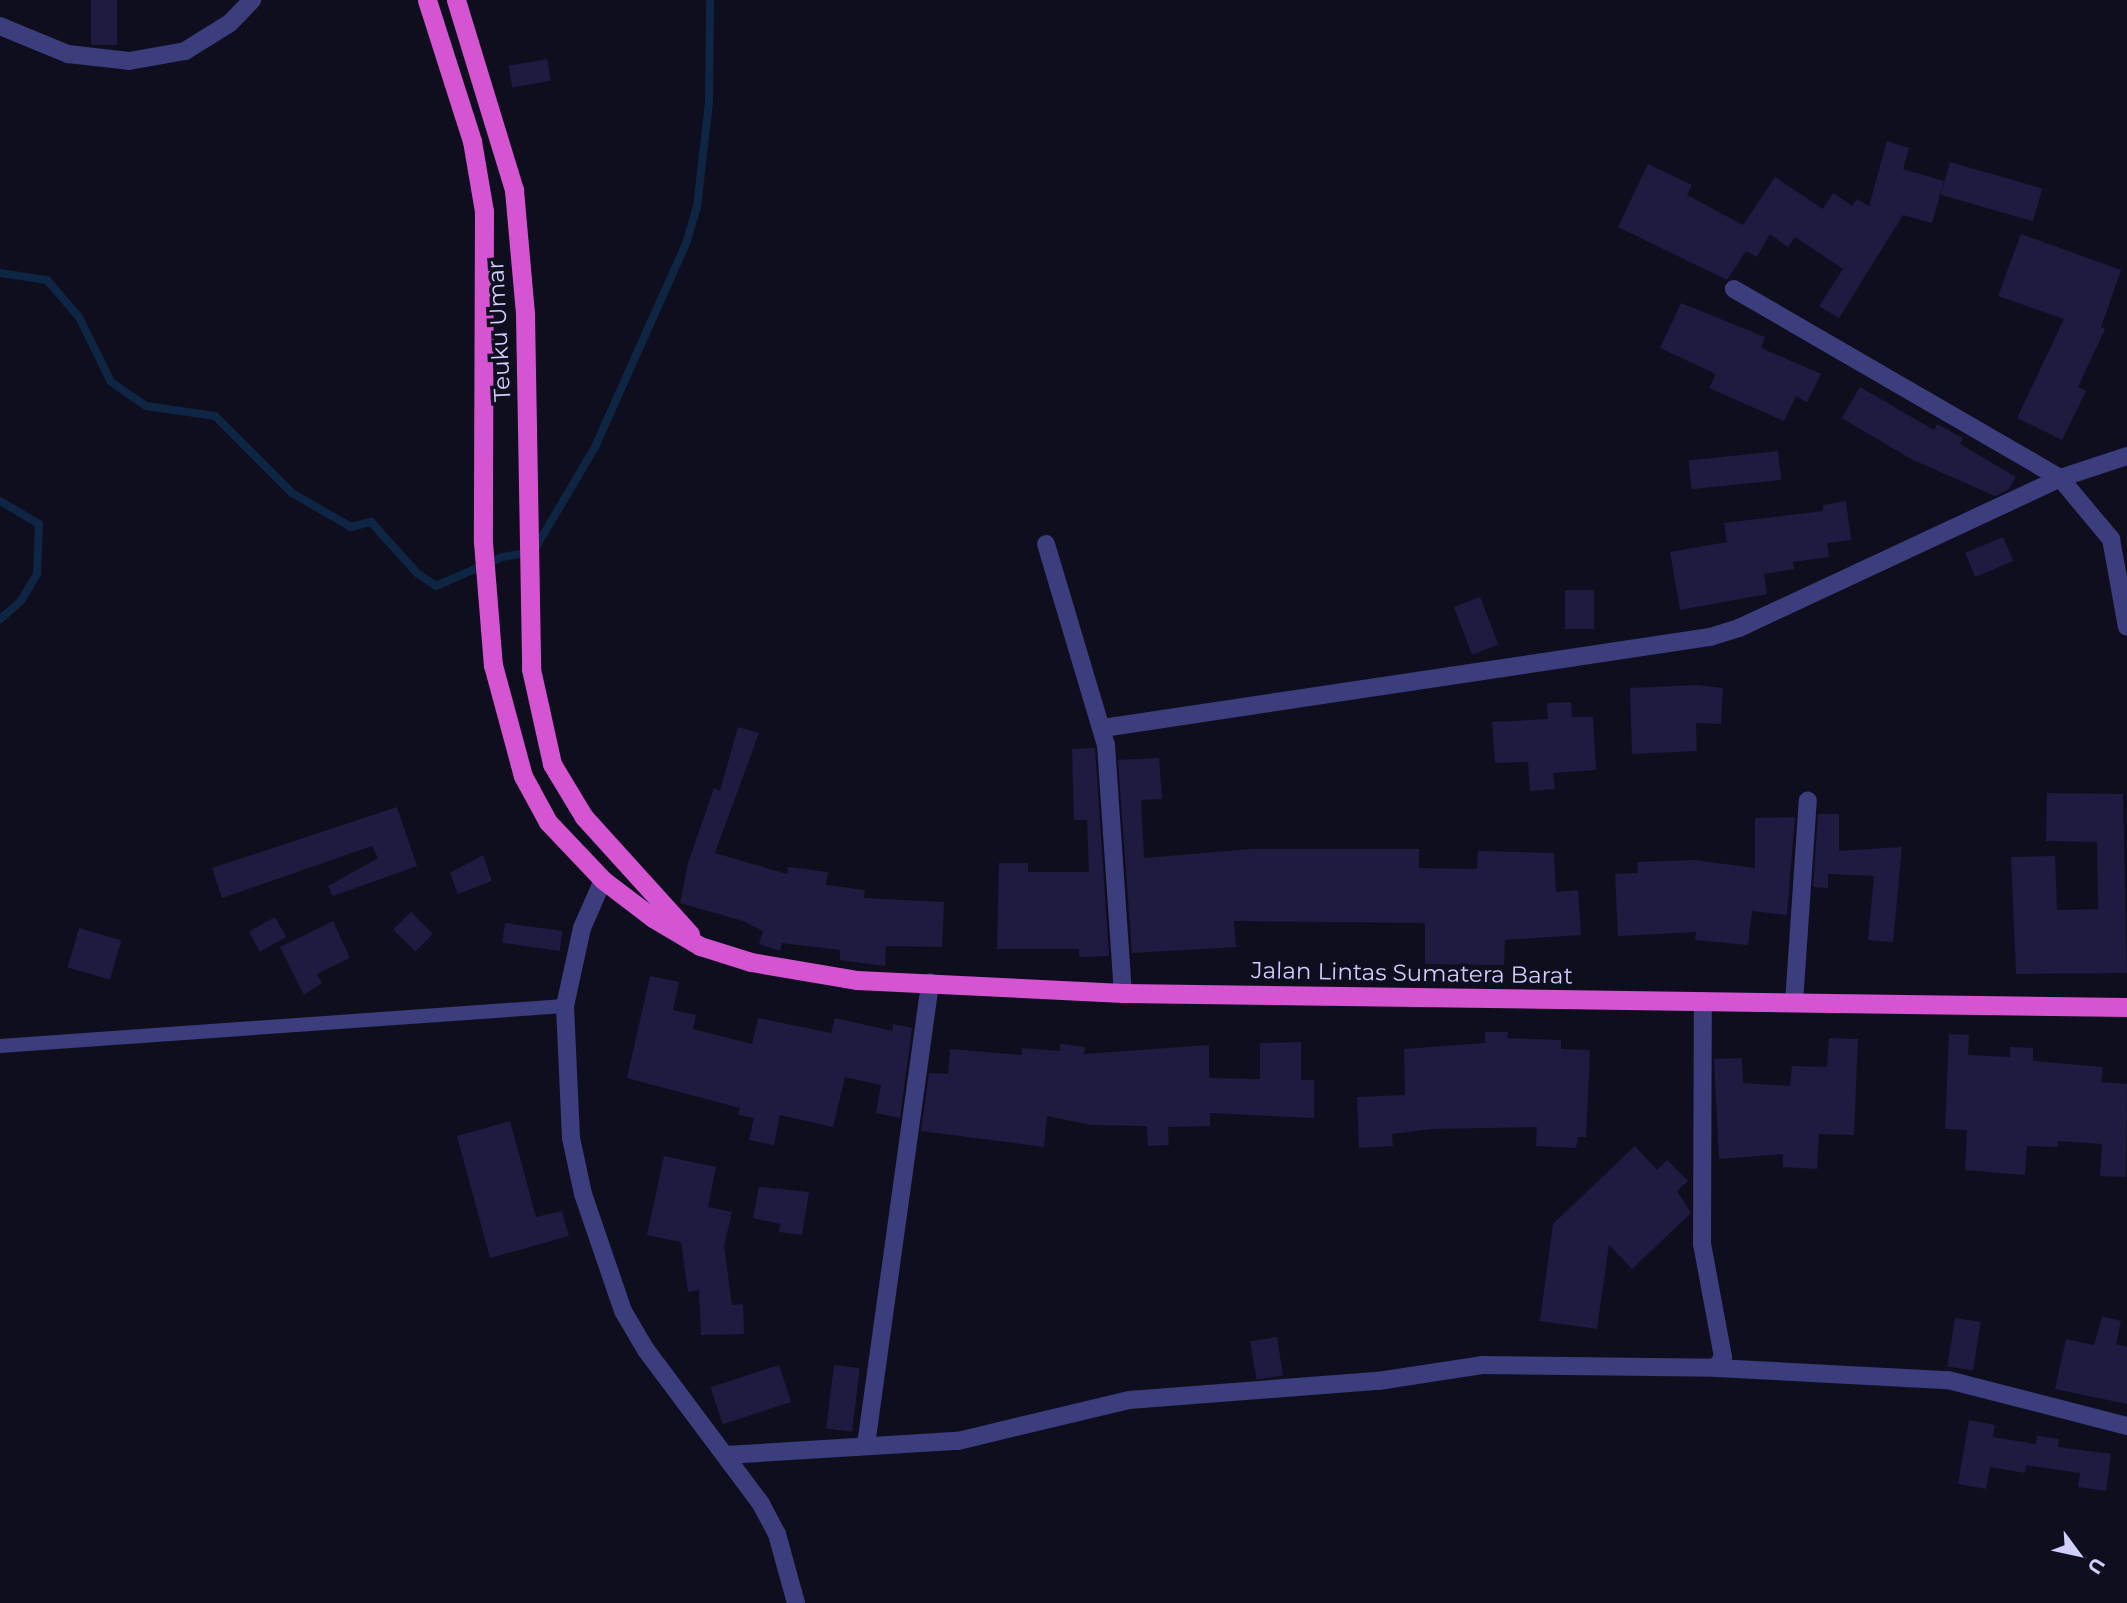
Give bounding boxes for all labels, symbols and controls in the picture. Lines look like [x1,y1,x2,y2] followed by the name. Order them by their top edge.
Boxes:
[482,260,516,402] street label: Teuku Umar
[1251,956,1573,990] street label: Jalan Lintas Sumatera Barat
[2043,1519,2113,1589] north arrow
[2082,1553,2110,1578] text: U

